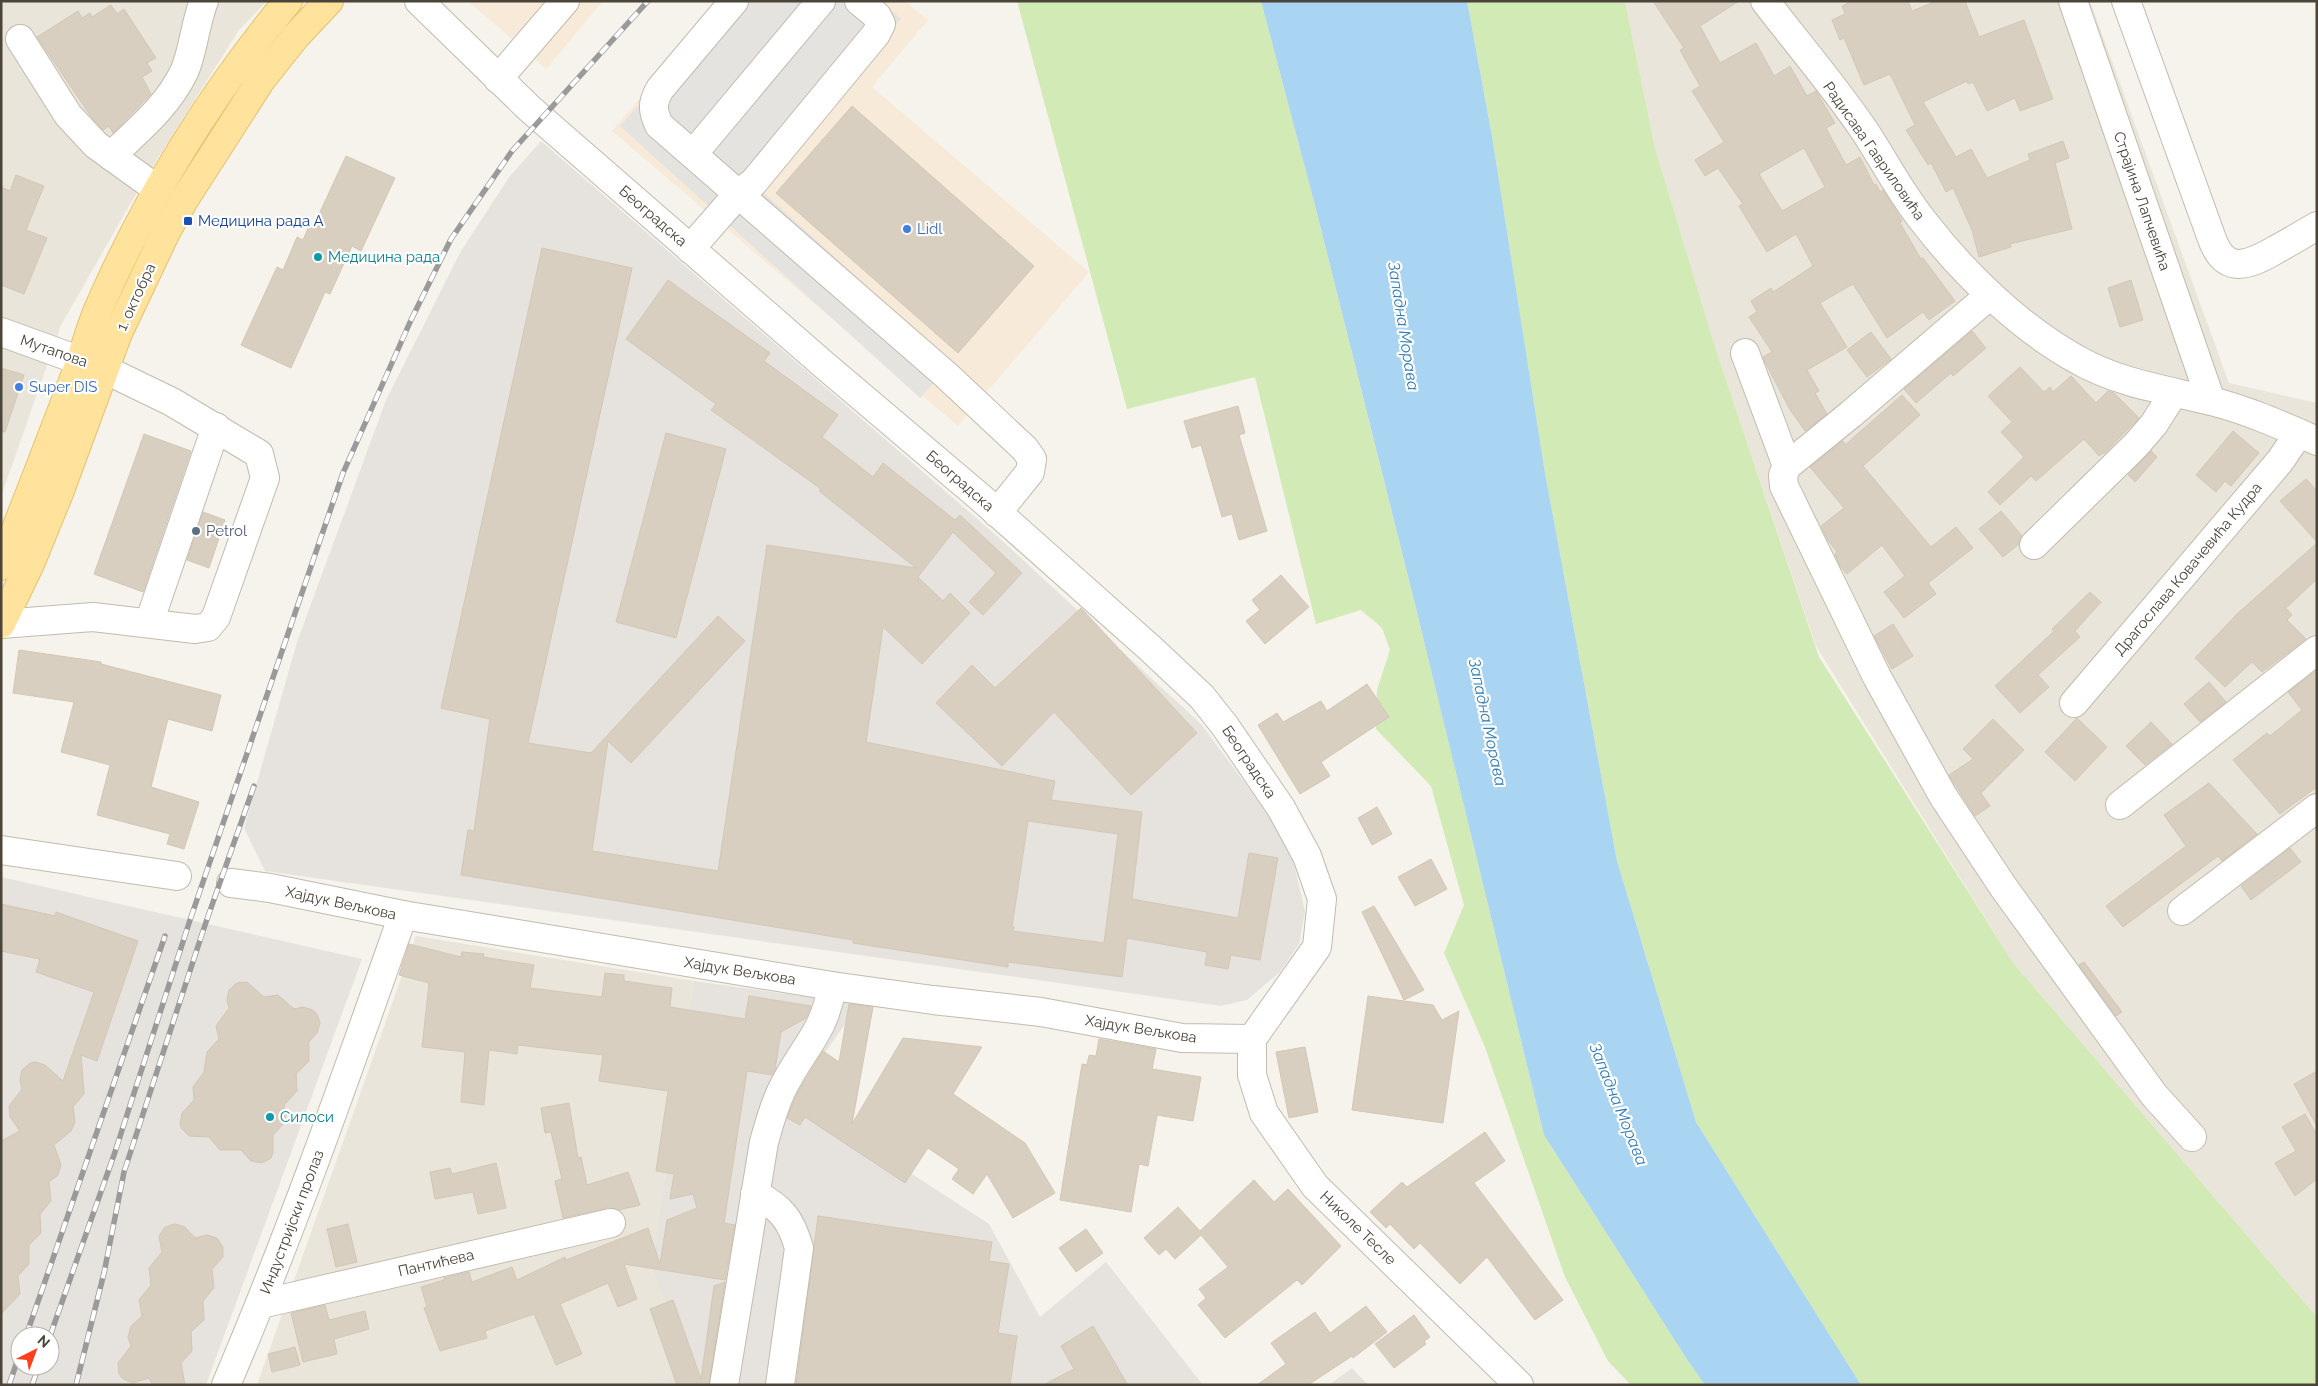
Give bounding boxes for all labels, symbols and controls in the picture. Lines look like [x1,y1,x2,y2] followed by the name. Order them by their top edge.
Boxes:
[1819,78,1929,224] street label: Радисава Гавриловића
[2110,129,2174,273] street label: Страјина Лапчевића
[615,182,691,250] street label: Београдска
[198,212,324,230] place label: Медицина рада А
[182,215,194,227] marker: Медицина рада А
[917,220,943,238] place label: Lidl
[901,223,913,235] marker: Lidl
[328,248,440,266] place label: Медицина рада
[312,251,324,263] marker: Медицина рада
[113,260,159,334] street label: 1. октобра
[1384,260,1423,392] water label: Западна Морава
[18,331,90,371] street label: Мутапова
[29,378,97,396] place label: Super DIS
[13,381,25,393] marker: Super DIS
[922,447,998,515] street label: Београдска
[2110,479,2266,659] street label: Драгослава Ковачевића Кудра
[206,522,248,540] place label: Petrol
[190,525,202,537] marker: Petrol
[1465,657,1510,788] water label: Западна Морава
[1218,722,1280,802] street label: Београдска
[284,882,398,924] street label: Хајдук Вељкова
[683,953,797,989] street label: Хајдук Вељкова
[1084,1011,1198,1047] street label: Хајдук Вељкова
[1585,1040,1652,1168] water label: Западна Морава
[280,1108,334,1126] place label: Силоси
[264,1111,276,1123] marker: Силоси
[256,1147,328,1297] street label: Индустријски пролаз
[1316,1187,1400,1269] street label: Николе Тесле
[396,1246,476,1280] street label: Пантићева
[10,1326,60,1376] north arrow
[34,1332,53,1351] text: N

